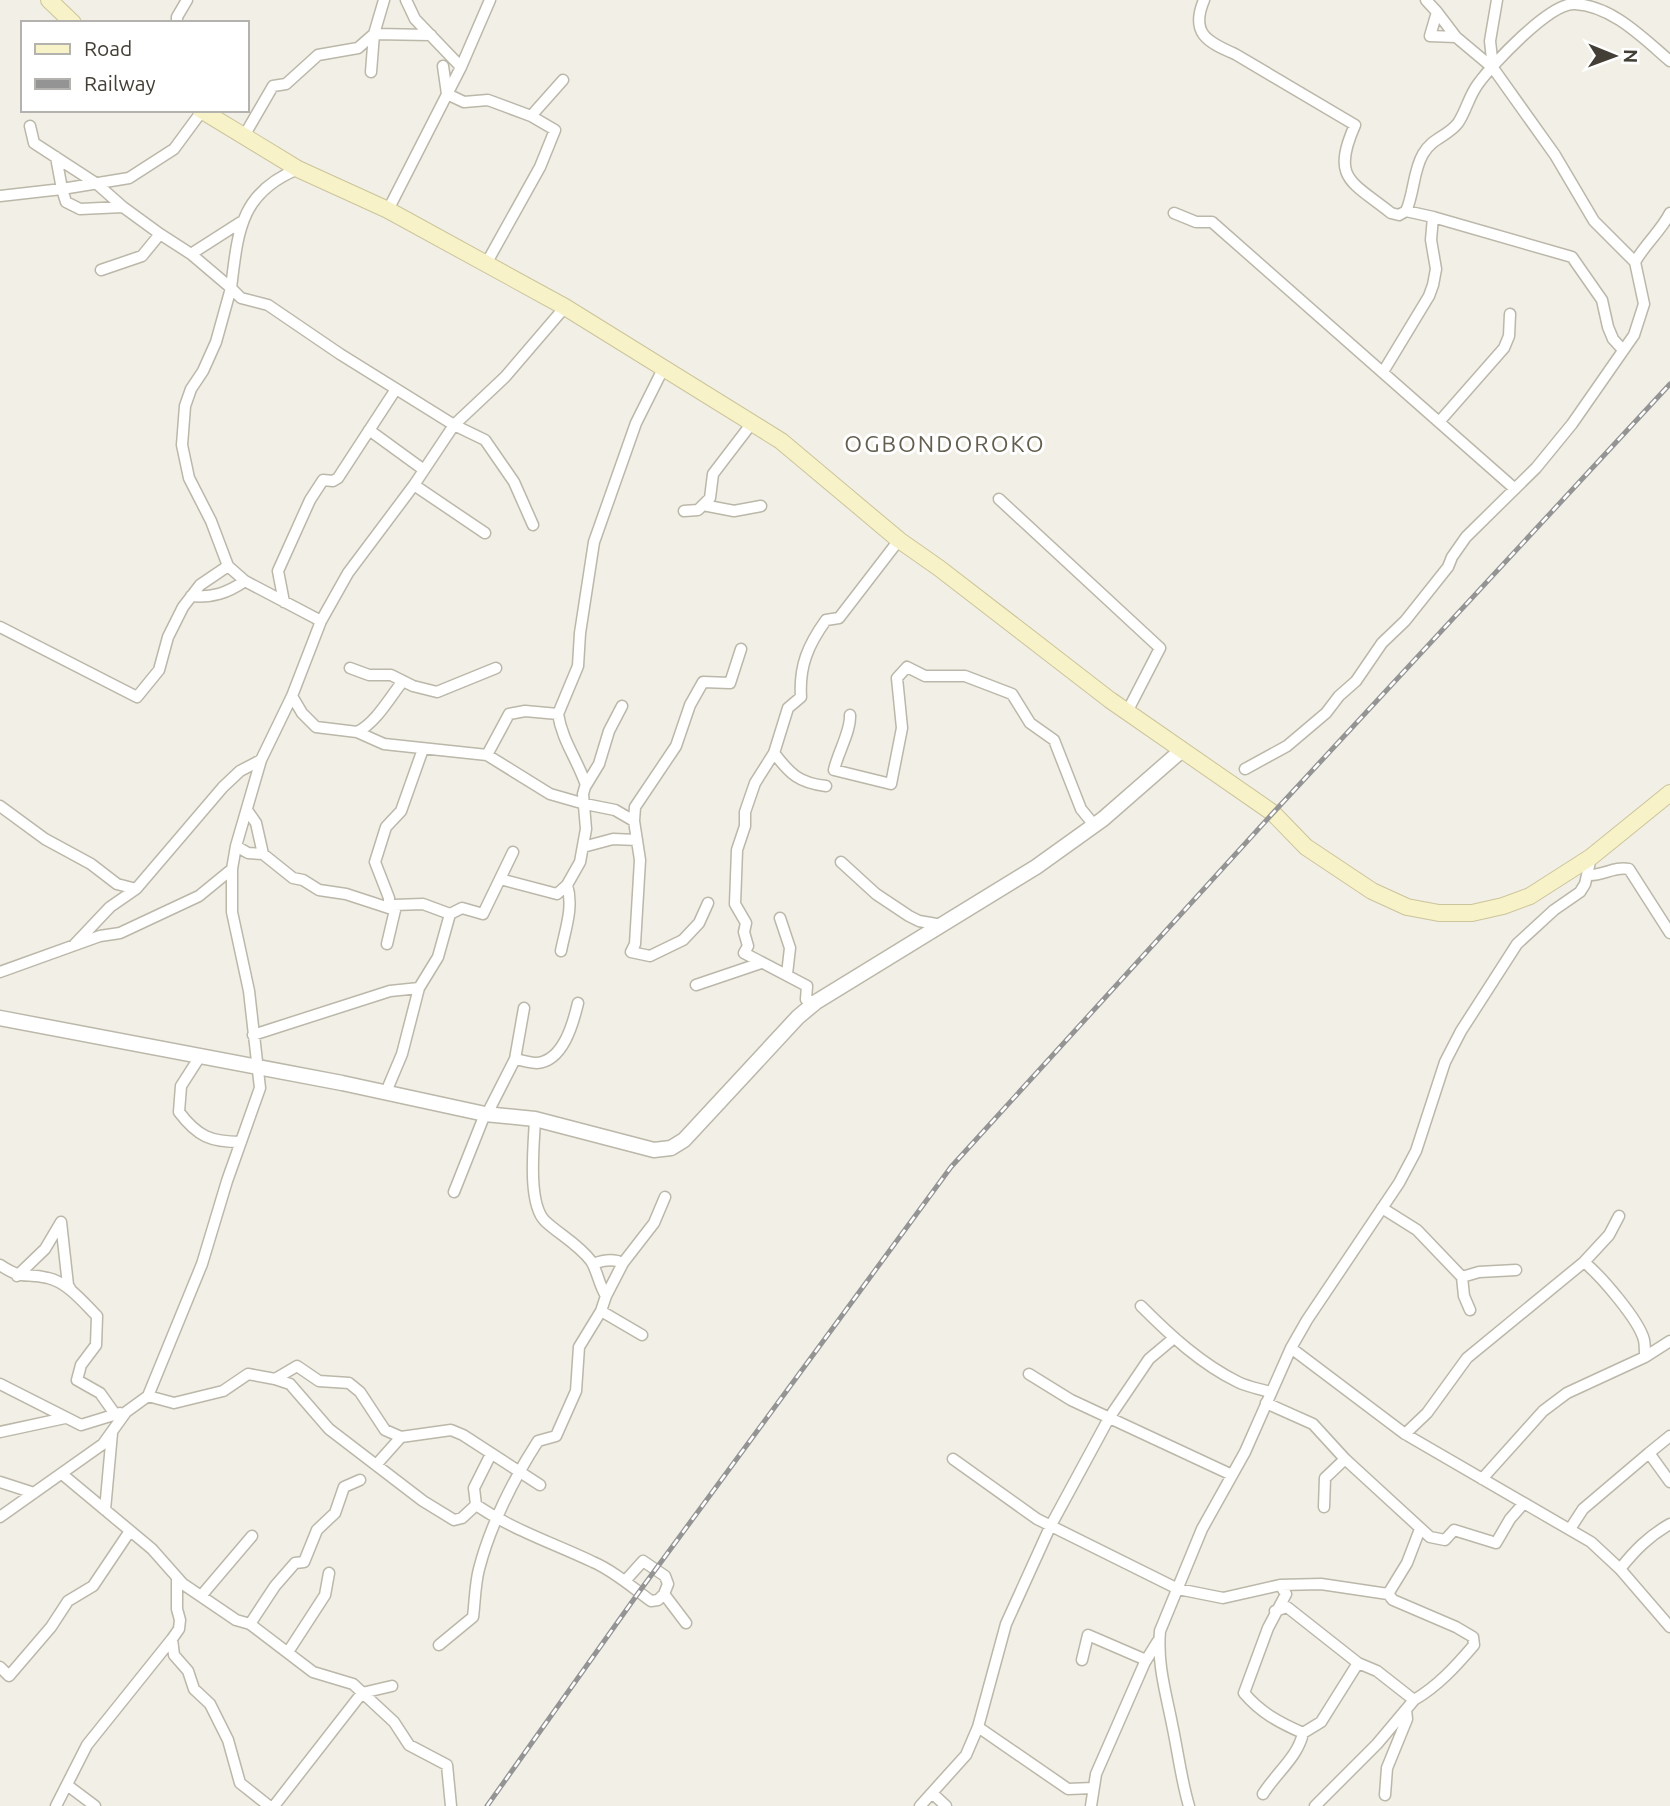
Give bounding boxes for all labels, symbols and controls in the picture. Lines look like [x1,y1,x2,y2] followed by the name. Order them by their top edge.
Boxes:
[21,21,248,112] legend
[1579,21,1649,91] north arrow
[84,36,132,60] text: Road
[1620,49,1642,64] text: N
[84,71,156,95] text: Railway
[844,431,1046,456] district label: OGBONDOROKO

